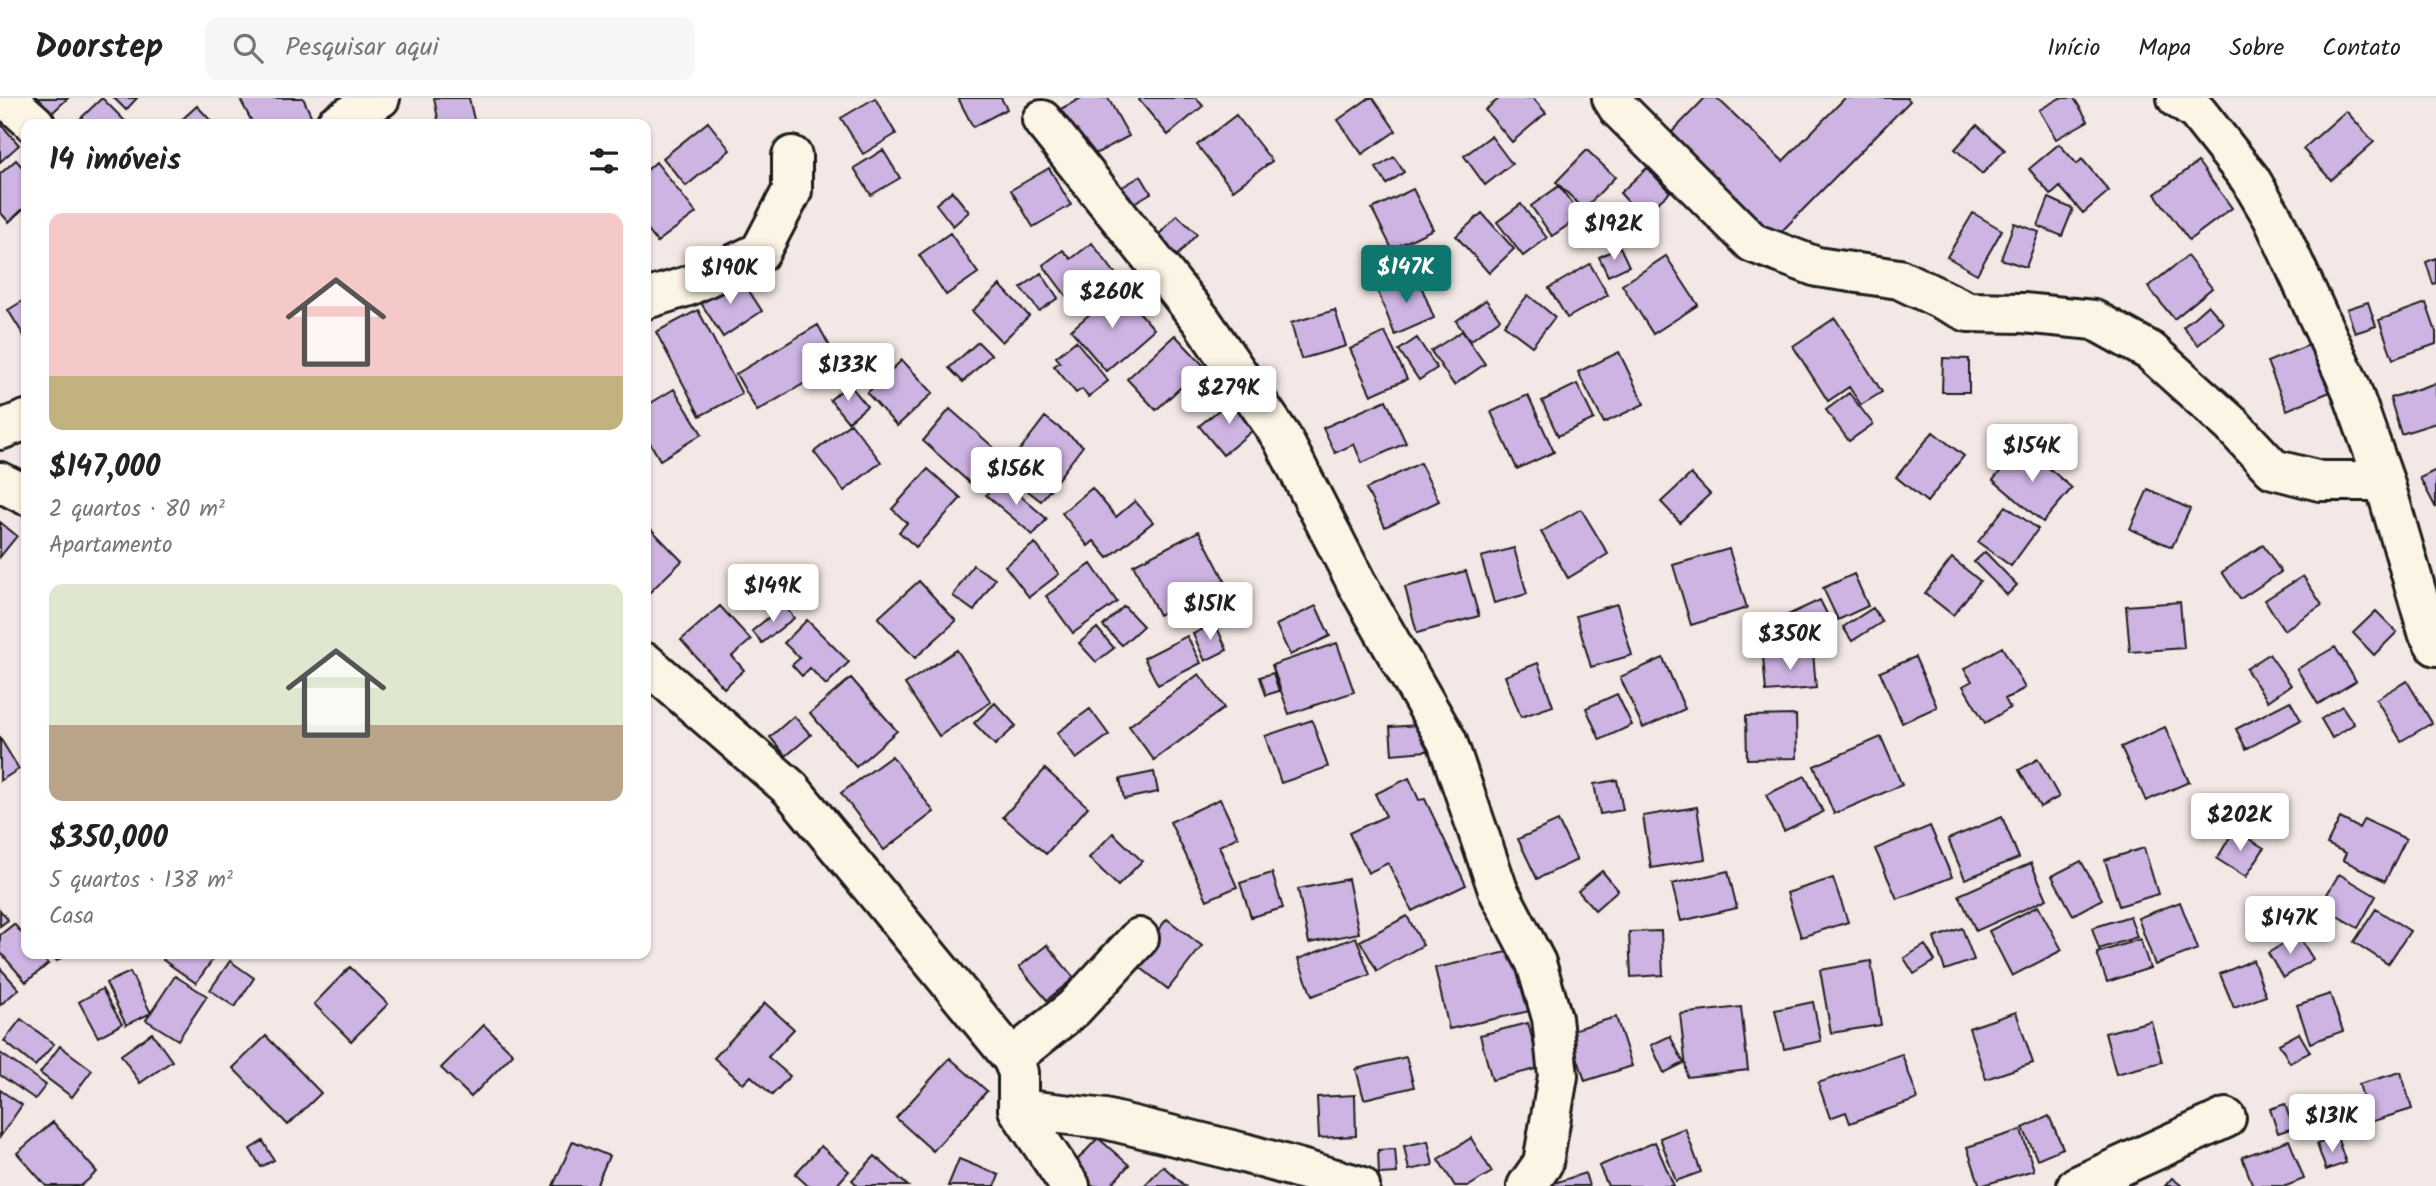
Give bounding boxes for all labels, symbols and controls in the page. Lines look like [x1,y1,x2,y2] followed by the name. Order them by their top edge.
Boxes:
[205,17,695,80] search box
[35,22,163,75] text: Doorstep
[285,27,439,69] text: Pesquisar aqui
[229,29,267,67] icon: search
[2047,29,2100,68] text: Início
[2138,29,2191,68] text: Mapa
[2229,29,2284,68] text: Sobre
[2322,29,2401,68] text: Contato
[49,137,181,185] text: 14 imóveis
[585,142,623,180] icon: filters
[1565,202,1663,262] pin: $192K
[1584,207,1644,243] text: $192K
[681,246,779,306] pin: $190K
[1357,246,1455,305] pin: $147K
[1377,250,1435,286] text: $147K
[701,251,759,287] text: $190K
[273,259,399,385] icon: home
[1063,271,1161,330] pin: $260K
[1079,275,1145,311] text: $260K
[799,344,897,403] pin: $133K
[818,348,878,384] text: $133K
[1180,366,1278,426] pin: $279K
[1197,371,1261,407] text: $279K
[1983,424,2081,484] pin: $154K
[2003,429,2061,465] text: $154K
[49,444,160,492] text: $147,000
[967,448,1065,507] pin: $156K
[987,452,1045,488] text: $156K
[49,492,225,528] text: 2 quartos · 80 m²
[49,528,172,564] text: Apartamento
[724,564,822,624] pin: $149K
[744,569,802,605] text: $149K
[1161,582,1259,642] pin: $151K
[1184,587,1237,623] text: $151K
[1741,612,1839,672] pin: $350K
[1758,617,1822,653] text: $350K
[273,630,399,756] icon: home
[2191,794,2289,853] pin: $202K
[2207,798,2273,834] text: $202K
[49,815,168,863] text: $350,000
[49,863,233,899] text: 5 quartos · 138 m²
[2241,896,2339,956] pin: $147K
[49,899,94,935] text: Casa
[2261,901,2319,937] text: $147K
[2283,1094,2381,1154] pin: $131K
[2305,1099,2359,1135] text: $131K

